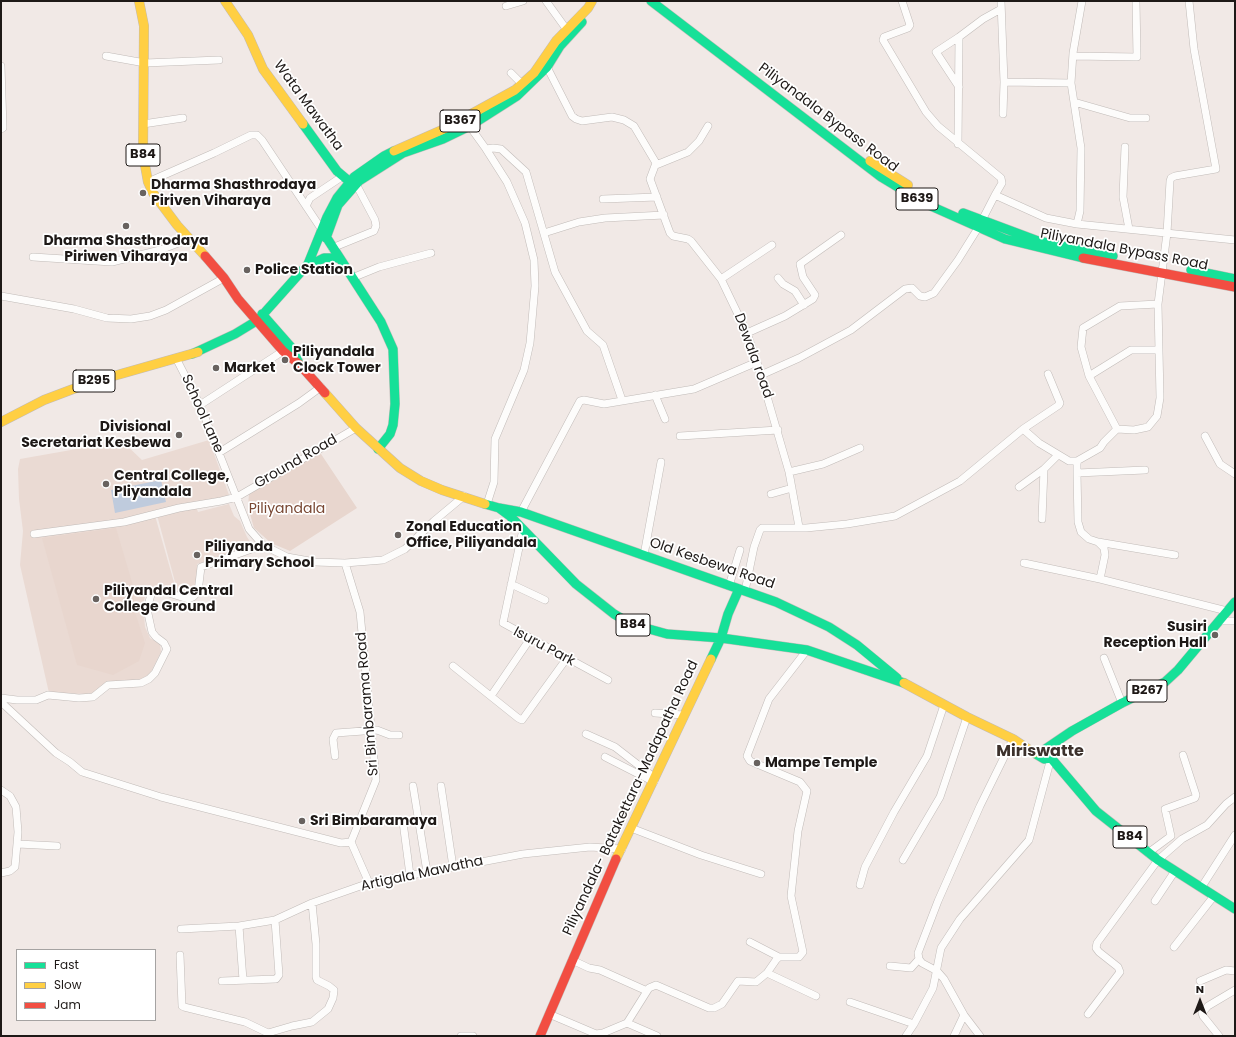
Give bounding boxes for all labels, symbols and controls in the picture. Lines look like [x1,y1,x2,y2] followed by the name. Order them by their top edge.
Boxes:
[270,58,346,154] street label: Wata Mawatha
[755,60,901,176] street label: Piliyandala Bypass Road
[440,110,480,132] road number: B367
[126,144,160,166] road number: B84
[151,177,316,210] place label: Dharma Shasthrodaya Piriven Viharaya
[138,188,148,198] marker: Dharma Shasthrodaya Piriven Viharaya
[896,188,938,210] road number: B639
[121,221,131,231] marker: Dharma Shasthrodaya Piriwen Viharaya
[1039,225,1209,275] street label: Piliyandala Bypass Road
[43,233,209,266] place label: Dharma Shasthrodaya Piriwen Viharaya
[255,262,353,278] place label: Police Station
[242,265,252,275] marker: Police Station
[730,311,776,401] street label: Dewala road
[293,344,381,376] place label: Piliyandala Clock Tower
[280,355,290,365] marker: Piliyandala Clock Tower
[224,360,275,376] place label: Market
[211,363,221,373] marker: Market
[73,370,115,392] road number: B295
[177,372,227,456] street label: School Lane
[21,419,171,452] place label: Divisional Secretariat Kesbewa
[174,430,184,440] marker: Divisional Secretariat Kesbewa
[252,432,340,492] street label: Ground Road
[114,468,230,500] place label: Central College, Pliyandala
[101,479,111,489] marker: Central College, Pliyandala
[249,501,325,517] park label: Piliyandala
[406,519,537,552] place label: Zonal Education Office, Piliyandala
[393,530,403,540] marker: Zonal Education Office, Piliyandala
[647,535,777,593] street label: Old Kesbewa Road
[205,539,314,572] place label: Piliyanda Primary School
[192,550,202,560] marker: Piliyanda Primary School
[104,583,233,616] place label: Piliyandal Central College Ground
[91,594,101,604] marker: Piliyandal Central College Ground
[616,614,650,636] road number: B84
[1104,619,1207,652] place label: Susiri Reception Hall
[510,624,578,670] street label: Isuru Park
[1210,630,1220,640] marker: Susiri Reception Hall
[353,631,383,777] street label: Sri Bimbarama Road
[560,658,702,938] street label: Piliyandala- Batakettara-Madapatha Road
[1127,680,1167,702] road number: B267
[996,742,1084,762] district label: Miriswatte
[765,755,877,771] place label: Mampe Temple
[752,758,762,768] marker: Mampe Temple
[310,813,437,829] place label: Sri Bimbaramaya
[297,816,307,826] marker: Sri Bimbaramaya
[1113,826,1147,848] road number: B84
[359,853,485,895] street label: Artigala Mawatha
[16,949,156,1021] legend
[54,956,79,973] text: Fast
[54,976,82,993] text: Slow
[1180,981,1220,1021] north arrow
[1196,981,1204,997] text: N
[54,996,81,1013] text: Jam

